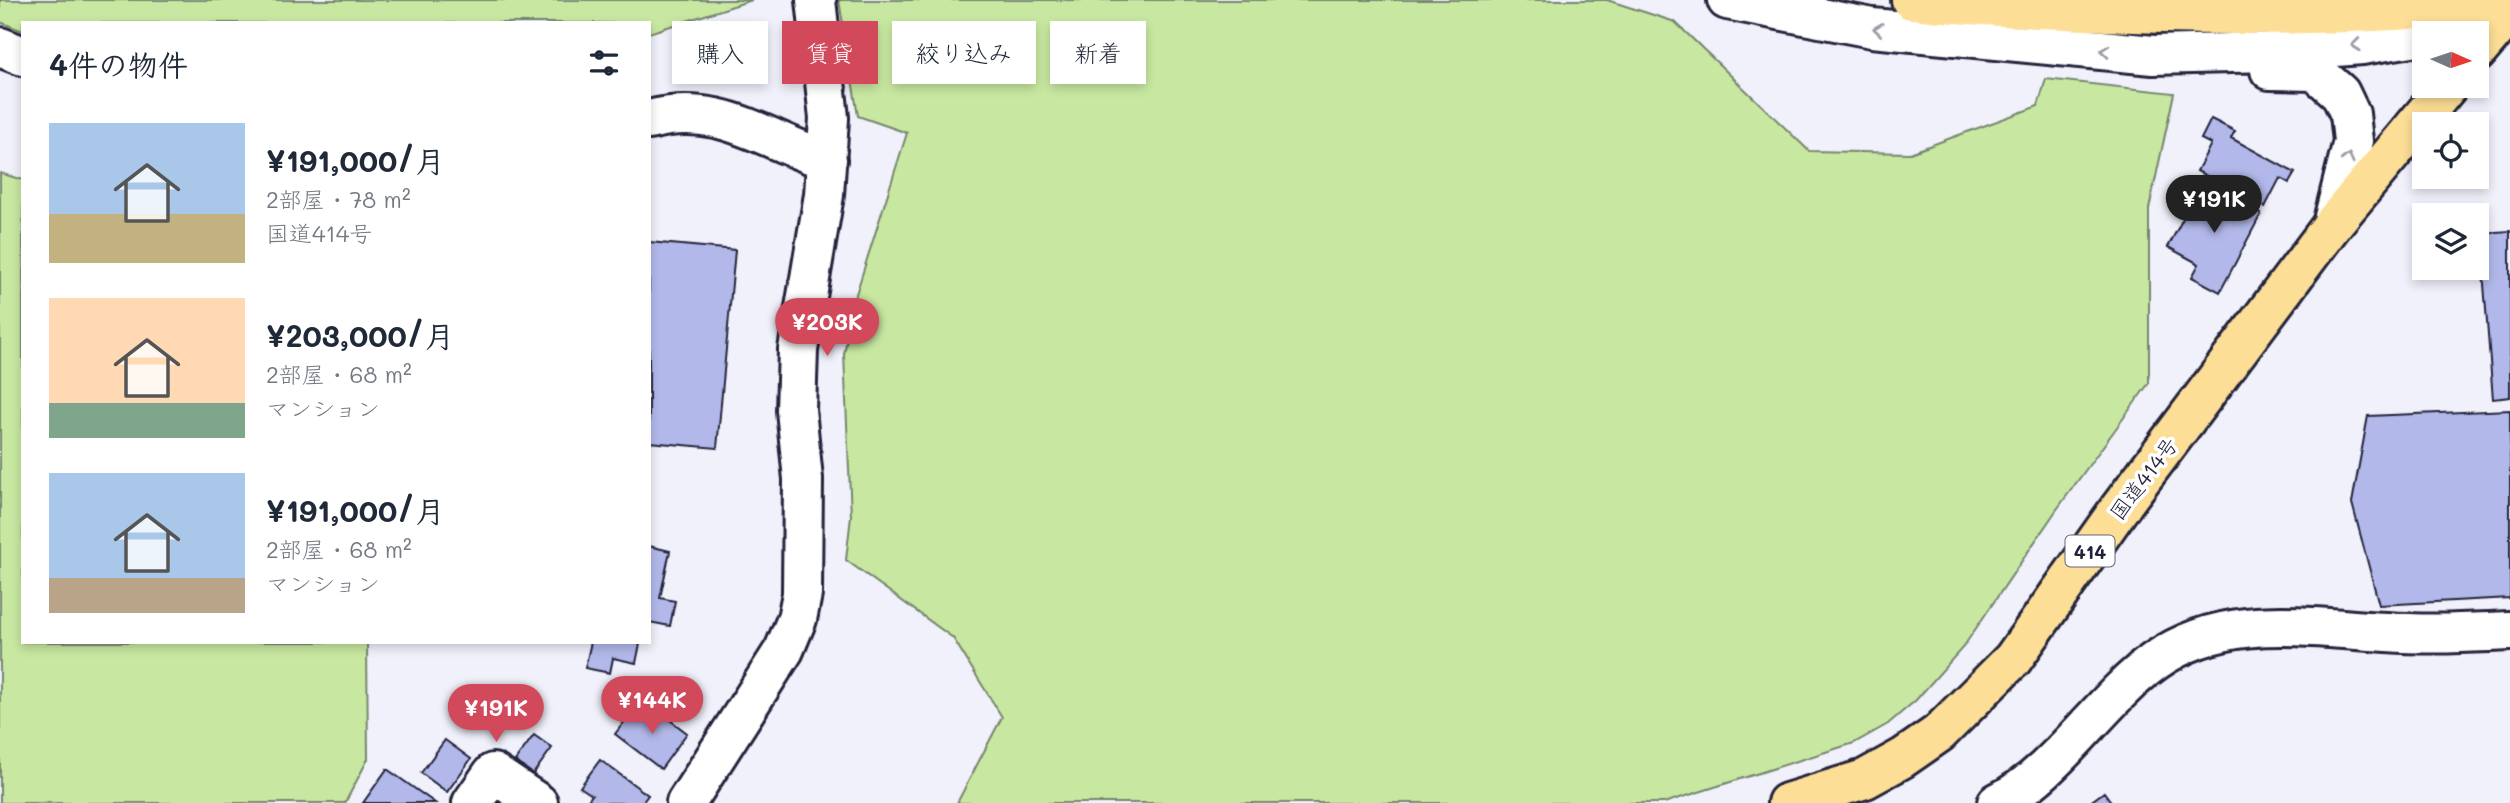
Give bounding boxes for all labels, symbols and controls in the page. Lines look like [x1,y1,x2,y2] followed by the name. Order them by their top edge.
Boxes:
[672,21,768,84] chip: 購入
[782,21,878,84] chip: 賃貸
[892,21,1036,84] chip: 絞り込み
[1050,21,1146,84] chip: 新着
[1873,21,1884,36] one-way arrow
[2412,21,2488,98] north arrow
[2412,21,2489,280] map controls
[2350,37,2361,52] one-way arrow
[49,44,188,84] text: 4件の物件
[585,44,623,82] icon: filters
[2099,44,2110,59] one-way arrow
[2412,112,2489,189] button: locate
[266,140,445,180] text: ¥191,000/月
[105,151,189,235] icon: home
[2340,153,2354,165] one-way arrow
[2165,176,2263,235] pin: ¥191K
[2182,183,2246,213] text: ¥191K
[266,184,411,214] text: 2部屋 · 78 m²
[2412,203,2489,280] button: layers
[266,218,372,248] text: 国道414号
[778,298,876,358] pin: ¥203K
[791,306,863,336] text: ¥203K
[266,315,454,355] text: ¥203,000/月
[105,326,189,410] icon: home
[266,359,412,389] text: 2部屋 · 68 m²
[266,393,380,423] text: マンション
[2103,431,2183,525] street label: 国道414号
[266,490,445,530] text: ¥191,000/月
[105,501,189,585] icon: home
[266,534,412,564] text: 2部屋 · 68 m²
[2066,536,2114,566] road number: 414
[266,568,380,598] text: マンション
[603,676,701,736] pin: ¥144K
[447,684,545,744] pin: ¥191K
[617,684,687,714] text: ¥144K
[464,692,528,722] text: ¥191K

